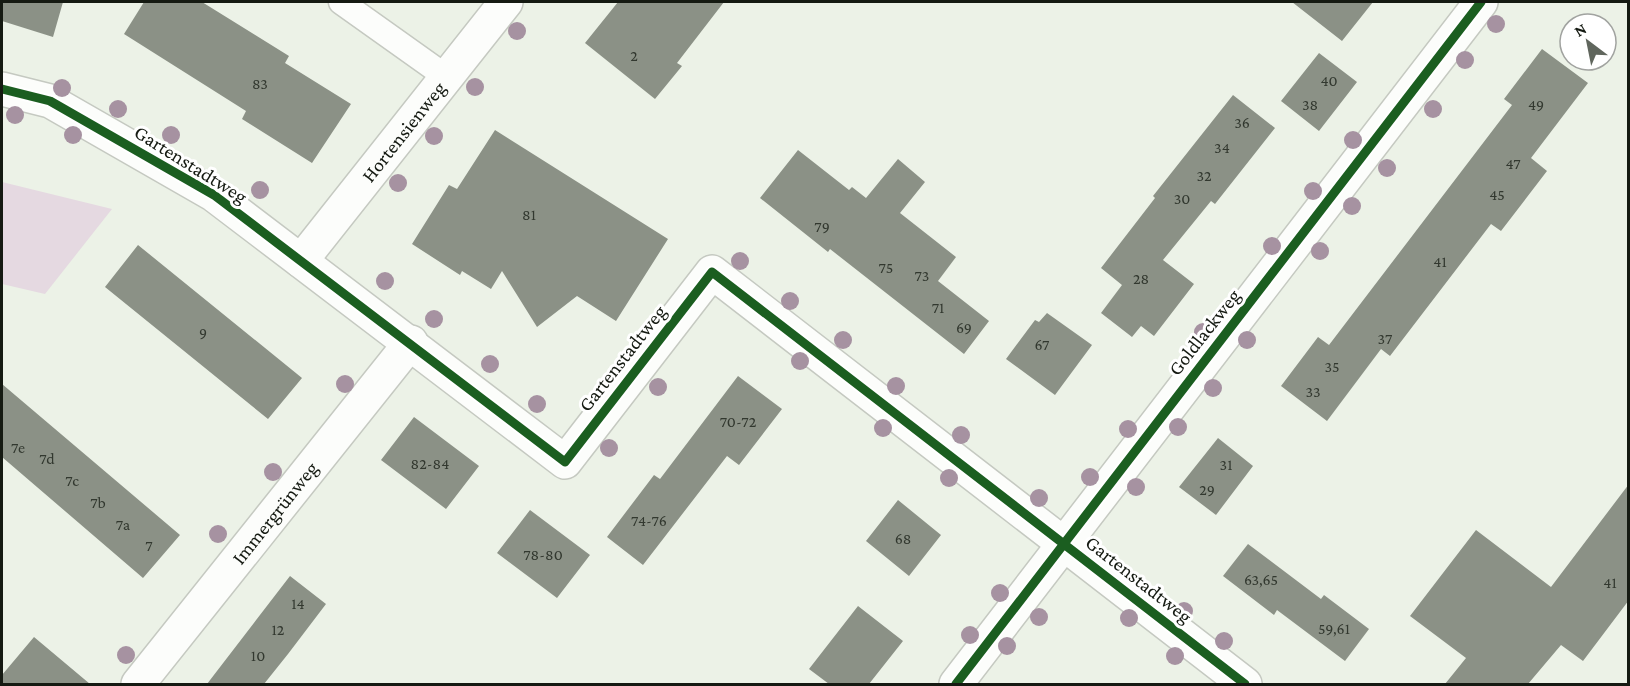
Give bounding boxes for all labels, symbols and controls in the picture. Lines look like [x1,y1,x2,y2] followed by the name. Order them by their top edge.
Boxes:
[1558,12,1618,72] north arrow
[1571,20,1590,40] text: N
[630,47,638,64] house number: 2
[1320,72,1338,89] house number: 40
[252,75,268,92] house number: 83
[357,77,451,186] street label: Hortensienweg
[1302,96,1318,113] house number: 38
[1528,96,1544,113] house number: 49
[1234,114,1250,131] house number: 36
[130,121,252,208] street label: Gartenstadtweg
[1214,139,1230,156] house number: 34
[1505,155,1521,172] house number: 47
[1196,167,1212,184] house number: 32
[1489,186,1505,203] house number: 45
[1174,190,1190,207] house number: 30
[522,206,536,223] house number: 81
[814,218,830,235] house number: 79
[1433,253,1447,270] house number: 41
[879,259,893,276] house number: 75
[915,267,929,284] house number: 73
[1133,270,1149,287] house number: 28
[1164,284,1245,380] street label: Goldlackweg
[932,299,944,316] house number: 71
[574,300,671,416] street label: Gartenstadtweg
[956,319,972,336] house number: 69
[199,324,207,341] house number: 9
[1378,330,1393,347] house number: 37
[1035,336,1050,353] house number: 67
[1324,358,1340,375] house number: 35
[1305,383,1321,400] house number: 33
[720,413,757,430] house number: 70-72
[11,439,25,456] house number: 7e
[39,450,55,467] house number: 7d
[411,455,449,472] house number: 82-84
[1220,456,1232,473] house number: 31
[227,457,323,569] street label: Immergrünweg
[65,472,79,489] house number: 7c
[1199,481,1215,498] house number: 29
[90,494,106,511] house number: 7b
[631,512,667,529] house number: 74-76
[116,516,131,533] house number: 7a
[895,530,911,547] house number: 68
[1081,531,1197,628] street label: Gartenstadtweg
[145,537,153,554] house number: 7
[523,546,563,563] house number: 78-80
[1244,571,1278,588] house number: 63,65
[1603,574,1617,591] house number: 41
[291,595,305,612] house number: 14
[1318,620,1350,637] house number: 59,61
[272,621,285,638] house number: 12
[251,647,265,664] house number: 10

